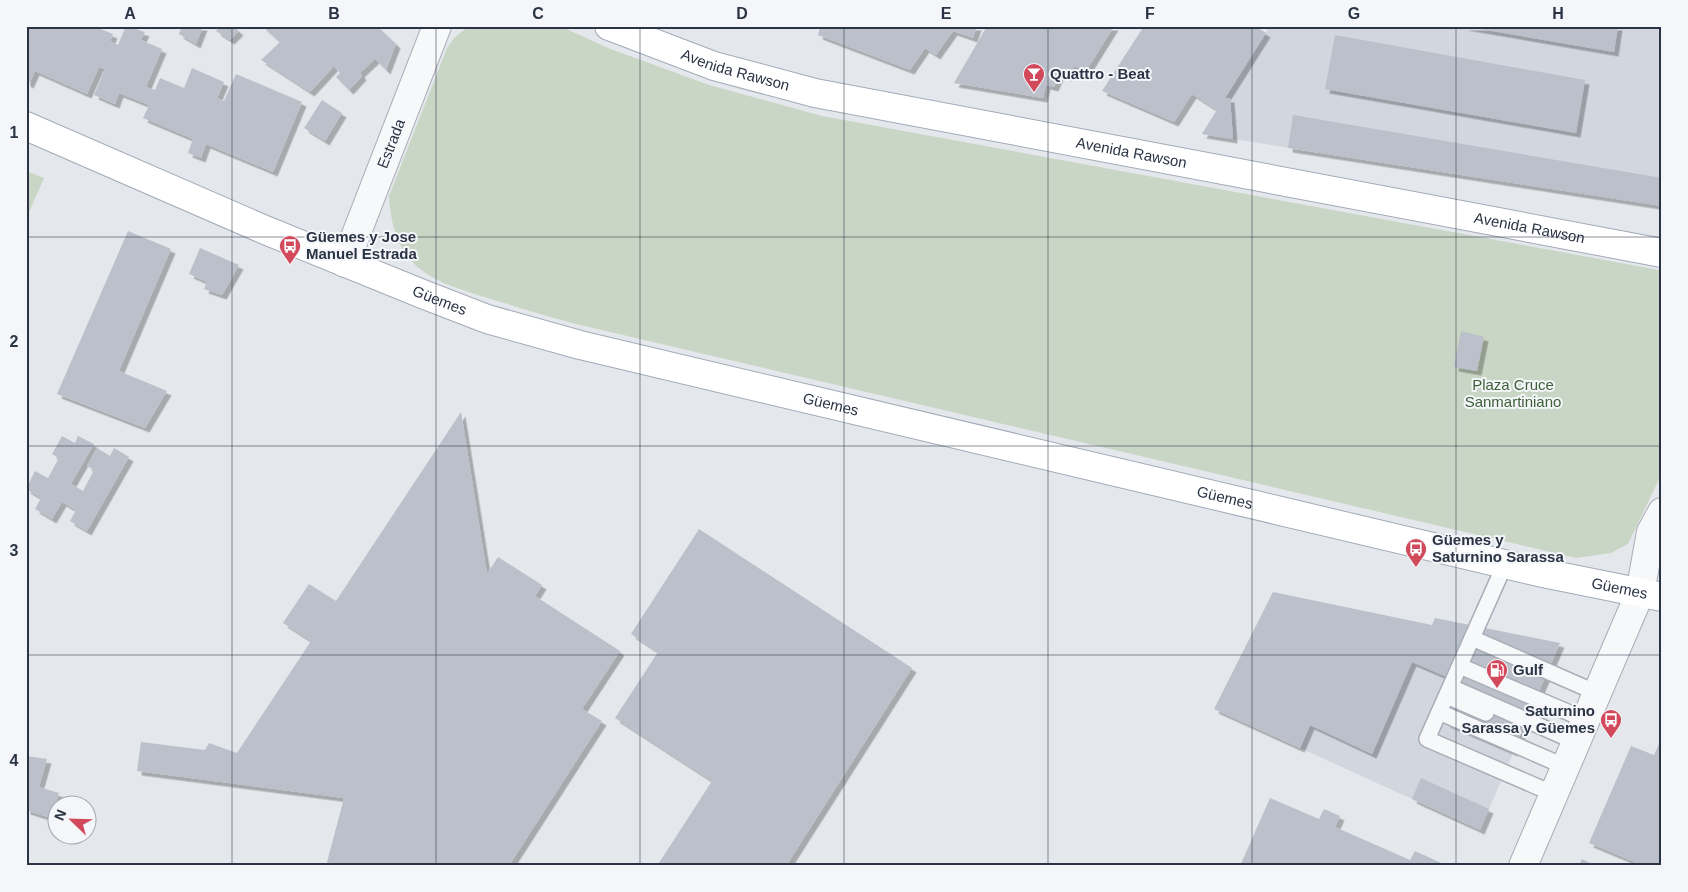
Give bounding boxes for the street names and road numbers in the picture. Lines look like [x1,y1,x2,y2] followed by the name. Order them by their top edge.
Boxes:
[679,45,791,94] street label: Avenida Rawson
[374,116,408,171] street label: Estrada
[1075,134,1188,171] street label: Avenida Rawson
[1473,209,1586,246] street label: Avenida Rawson
[410,282,469,318] street label: Güemes
[801,389,860,419] street label: Güemes
[1195,482,1254,512] street label: Güemes
[1590,574,1649,602] street label: Güemes

